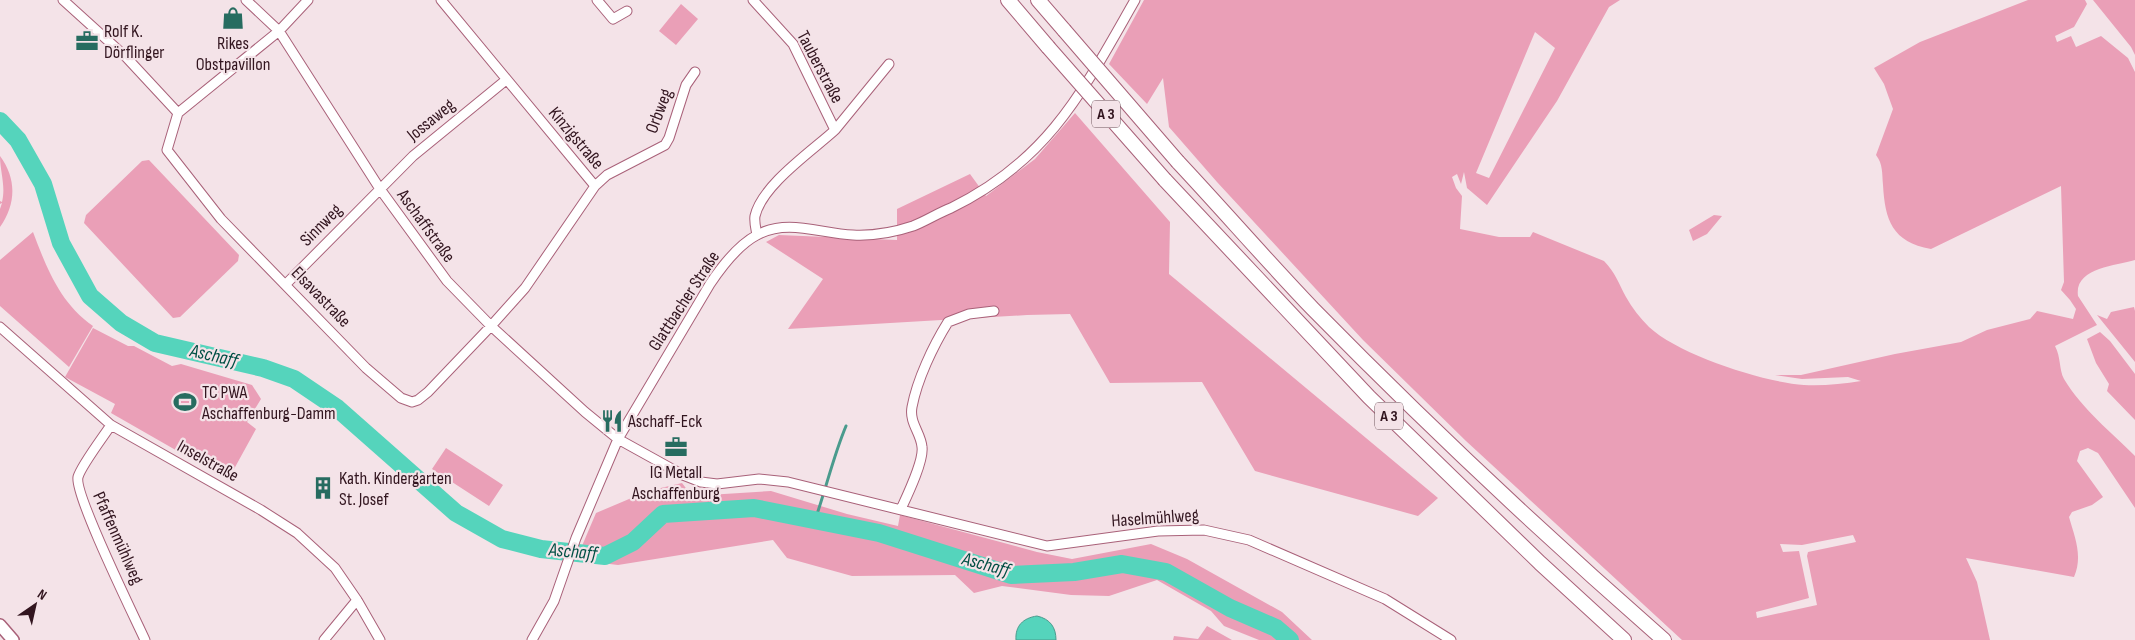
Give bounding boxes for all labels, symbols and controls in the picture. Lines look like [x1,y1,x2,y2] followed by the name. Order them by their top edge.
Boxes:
[220,5,246,31] shop icon: Rikes Obstpavillon
[104,21,165,63] place label: Rolf K. Dörflinger
[792,27,848,107] street label: Tauberstraße
[74,28,100,54] office icon: Rolf K. Dörflinger
[196,33,270,75] place label: Rikes Obstpavillon
[641,86,677,136] street label: Orbweg
[402,94,459,146] street label: Jossaweg
[1092,100,1120,128] road number: A 3
[544,103,608,173] street label: Kinzigstraße
[392,185,459,267] street label: Aschaffstraße
[296,200,346,250] street label: Sinnweg
[644,247,724,355] street label: Glattbacher Straße
[287,262,355,332] street label: Elsavastraße
[187,339,242,373] water label: Aschaff
[201,382,336,424] place label: TC PWA Aschaffenburg-Damm
[172,389,198,415] sports icon: TC PWA Aschaffenburg-Damm
[1375,402,1403,430] road number: A 3
[599,408,625,434] restaurant icon: Aschaff-Eck
[627,411,702,432] place label: Aschaff-Eck
[663,434,689,460] office icon: IG Metall Aschaffenburg
[174,436,242,486] street label: Inselstraße
[631,462,720,504] place label: IG Metall Aschaffenburg
[339,468,452,510] place label: Kath. Kindergarten St. Josef
[310,475,336,501] building icon: Kath. Kindergarten St. Josef
[88,488,148,588] street label: Pfaffenmühlweg
[1111,504,1199,532] street label: Haselmühlweg
[547,538,600,566] water label: Aschaff
[959,547,1015,583] water label: Aschaff
[10,580,60,630] north arrow
[34,585,50,604] text: N

